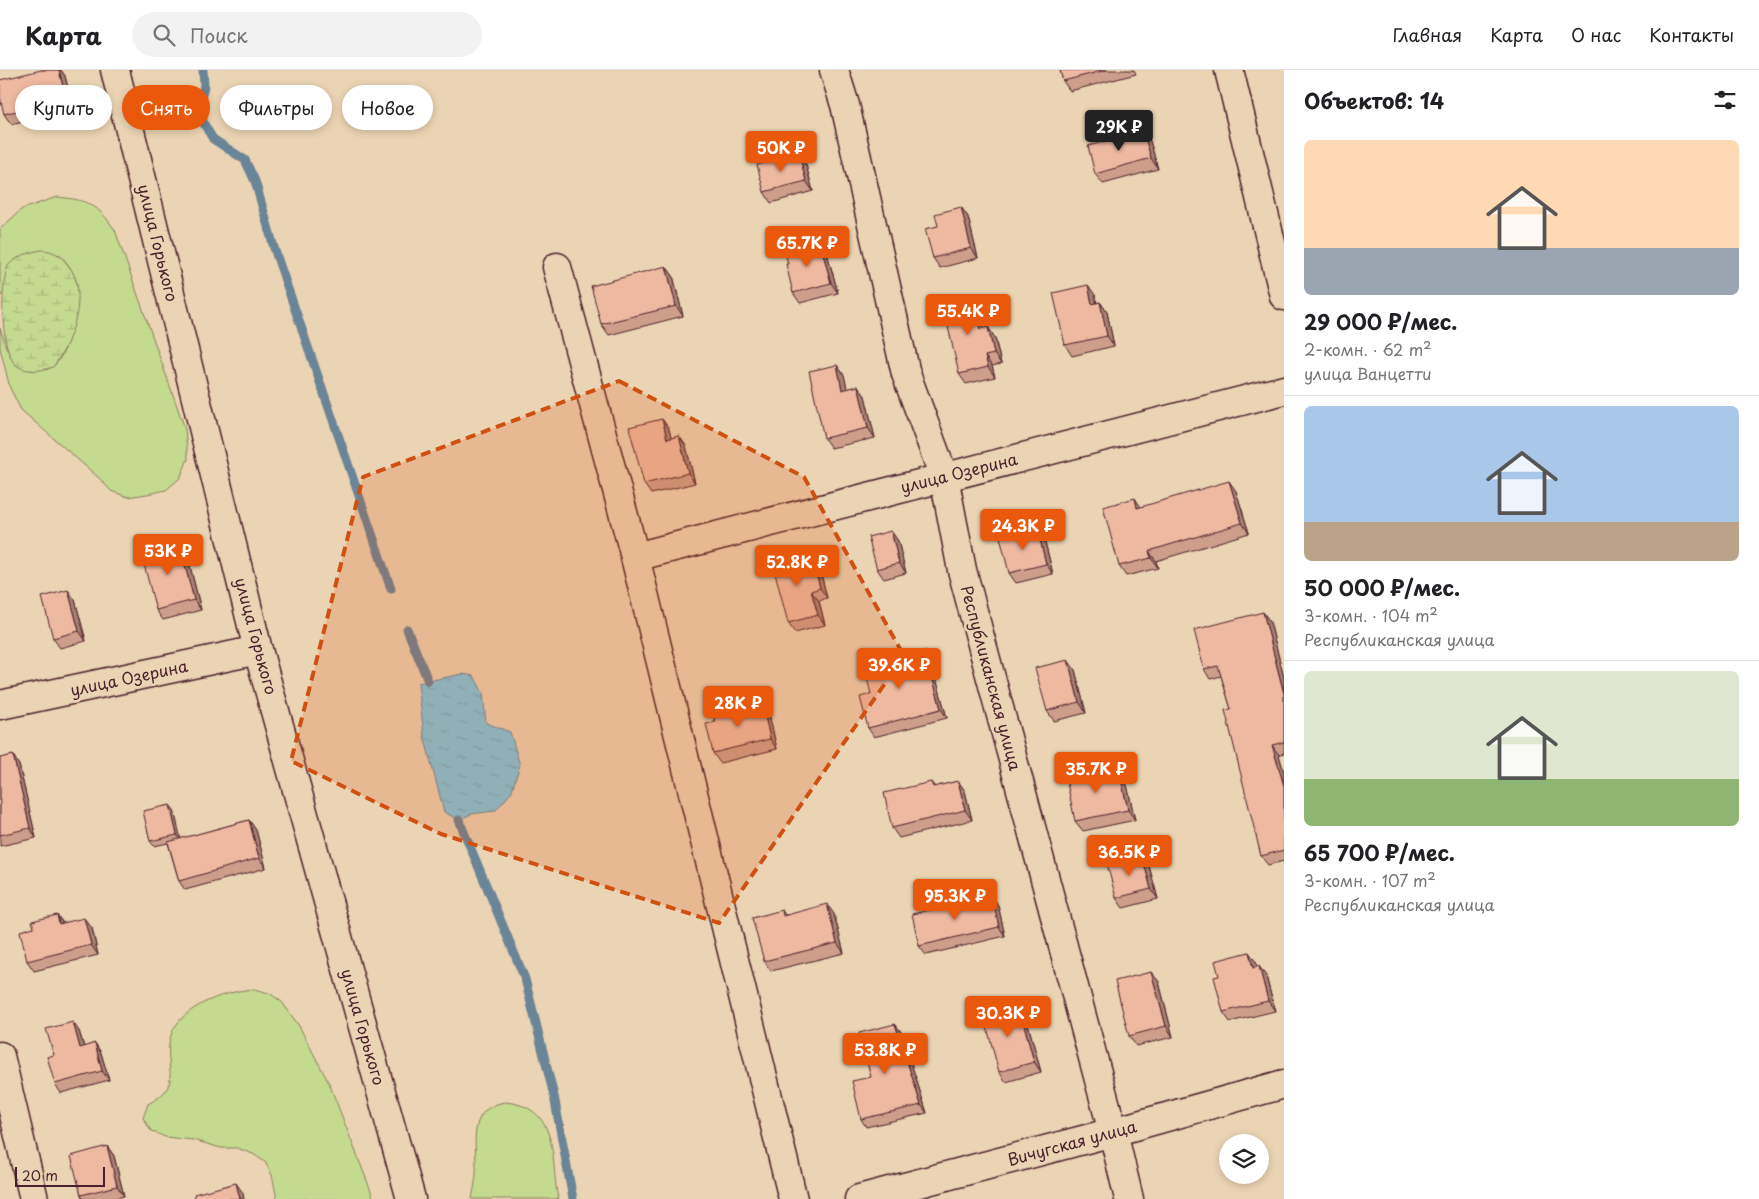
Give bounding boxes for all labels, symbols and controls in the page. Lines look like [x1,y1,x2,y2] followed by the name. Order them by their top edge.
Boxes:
[132,12,482,57] search box
[25,17,102,53] text: Карта
[150,21,178,49] icon: search
[190,21,248,49] text: Поиск
[1393,21,1462,48] text: Главная
[1490,21,1543,48] text: Карта
[1571,21,1621,48] text: О нас
[1649,21,1734,48] text: Контакты
[1304,84,1444,116] text: Объектов: 14
[15,85,112,130] chip: Купить
[122,85,210,130] chip: Снять
[220,85,332,130] chip: Фильтры
[342,85,433,130] chip: Новое
[1711,86,1739,114] icon: filters
[1084,109,1154,152] pin: 29K ₽
[1096,114,1142,138] text: 29K ₽
[746,131,816,173] pin: 50K ₽
[757,135,805,159] text: 50K ₽
[1477,173,1567,263] icon: home
[133,181,185,304] street label: улица Горького
[761,226,853,268] pin: 65.7K ₽
[776,230,838,254] text: 65.7K ₽
[922,294,1014,336] pin: 55.4K ₽
[937,298,999,322] text: 55.4K ₽
[1304,305,1457,337] text: 29 000 ₽/мес.
[1304,337,1431,361] text: 2-комн. · 62 m²
[1304,361,1432,385] text: улица Ванцетти
[1477,438,1567,528] icon: home
[898,446,1020,498] street label: улица Озерина
[977,508,1069,551] pin: 24.3K ₽
[991,513,1055,537] text: 24.3K ₽
[133,534,203,576] pin: 53K ₽
[144,538,192,562] text: 53K ₽
[751,544,843,587] pin: 52.8K ₽
[766,549,828,573] text: 52.8K ₽
[1304,571,1460,603] text: 50 000 ₽/мес.
[230,574,284,697] street label: улица Горького
[956,583,1028,773] street label: Республиканская улица
[1304,603,1438,627] text: 3-комн. · 104 m²
[1304,627,1495,651] text: Республиканская улица
[853,648,945,690] pin: 39.6K ₽
[868,652,930,676] text: 39.6K ₽
[68,653,190,701] street label: улица Озерина
[703,686,773,728] pin: 28K ₽
[714,690,762,714] text: 28K ₽
[1477,703,1567,793] icon: home
[1050,752,1142,794] pin: 35.7K ₽
[1065,756,1127,780] text: 35.7K ₽
[1083,834,1175,877] pin: 36.5K ₽
[1304,836,1455,868] text: 65 700 ₽/мес.
[1098,839,1160,863] text: 36.5K ₽
[1304,868,1436,892] text: 3-комн. · 107 m²
[909,878,1001,921] pin: 95.3K ₽
[924,883,986,907] text: 95.3K ₽
[1304,892,1495,916] text: Республиканская улица
[336,966,392,1088] street label: улица Горького
[962,996,1054,1038] pin: 30.3K ₽
[976,1000,1040,1024] text: 30.3K ₽
[839,1032,931,1075] pin: 53.8K ₽
[854,1037,916,1061] text: 53.8K ₽
[1005,1113,1139,1171] street label: Вичугская улица
[1219,1134,1269,1184] map controls
[1219,1134,1269,1184] button: layers
[15,1164,105,1187] scale bar
[22,1165,58,1186] text: 20 m

